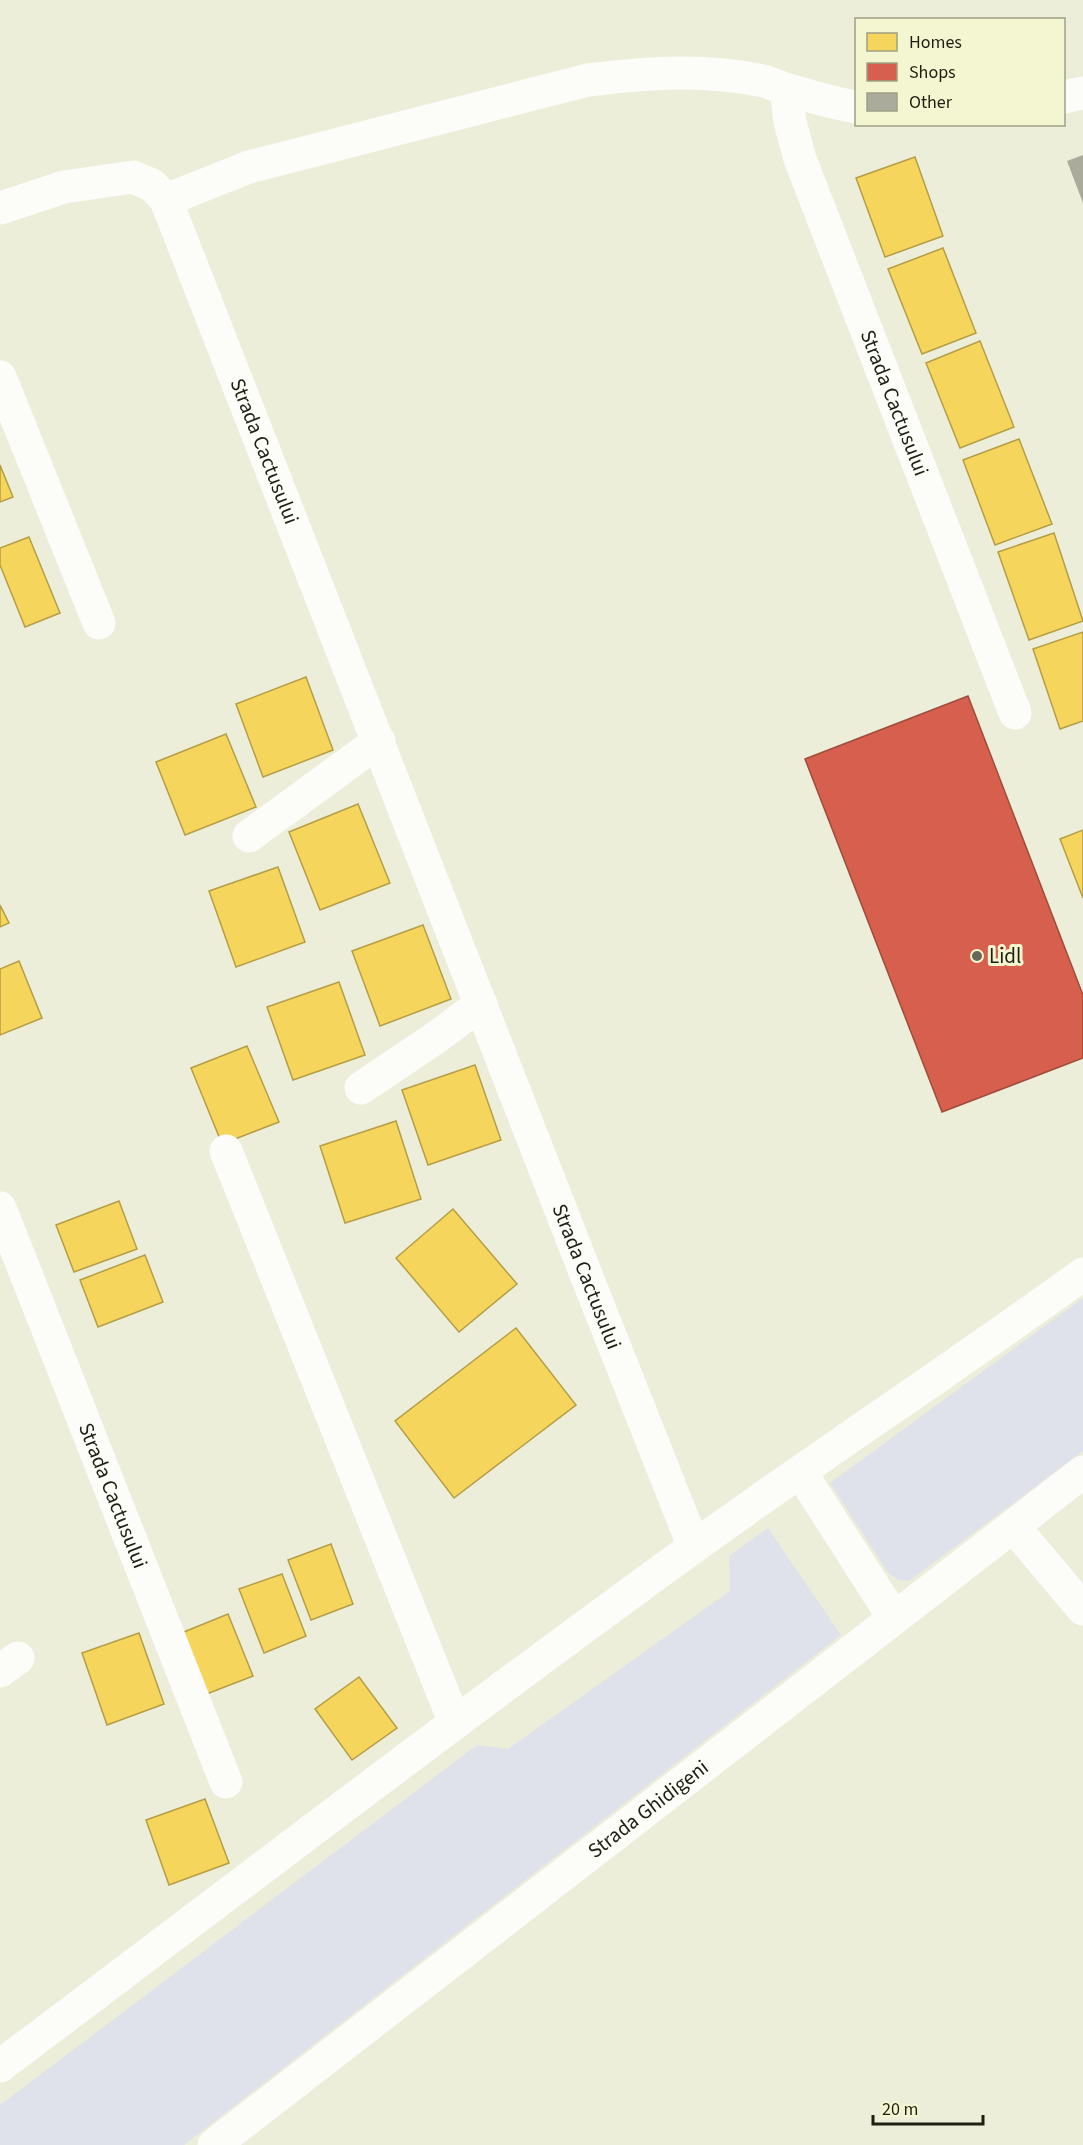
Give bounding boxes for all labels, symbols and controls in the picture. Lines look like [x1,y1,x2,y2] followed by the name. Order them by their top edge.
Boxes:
[855,18,1065,126] legend
[909,30,962,55] text: Homes
[909,60,956,85] text: Shops
[909,90,953,115] text: Other
[853,325,937,480] street label: Strada Cactusului
[223,374,307,528] street label: Strada Cactusului
[989,941,1021,971] place label: Lidl
[970,949,984,963] marker: Lidl
[545,1199,629,1354] street label: Strada Cactusului
[71,1418,155,1573] street label: Strada Cactusului
[581,1752,715,1865] street label: Strada Ghidigeni
[873,2088,982,2126] scale bar
[882,2097,918,2122] text: 20 m

